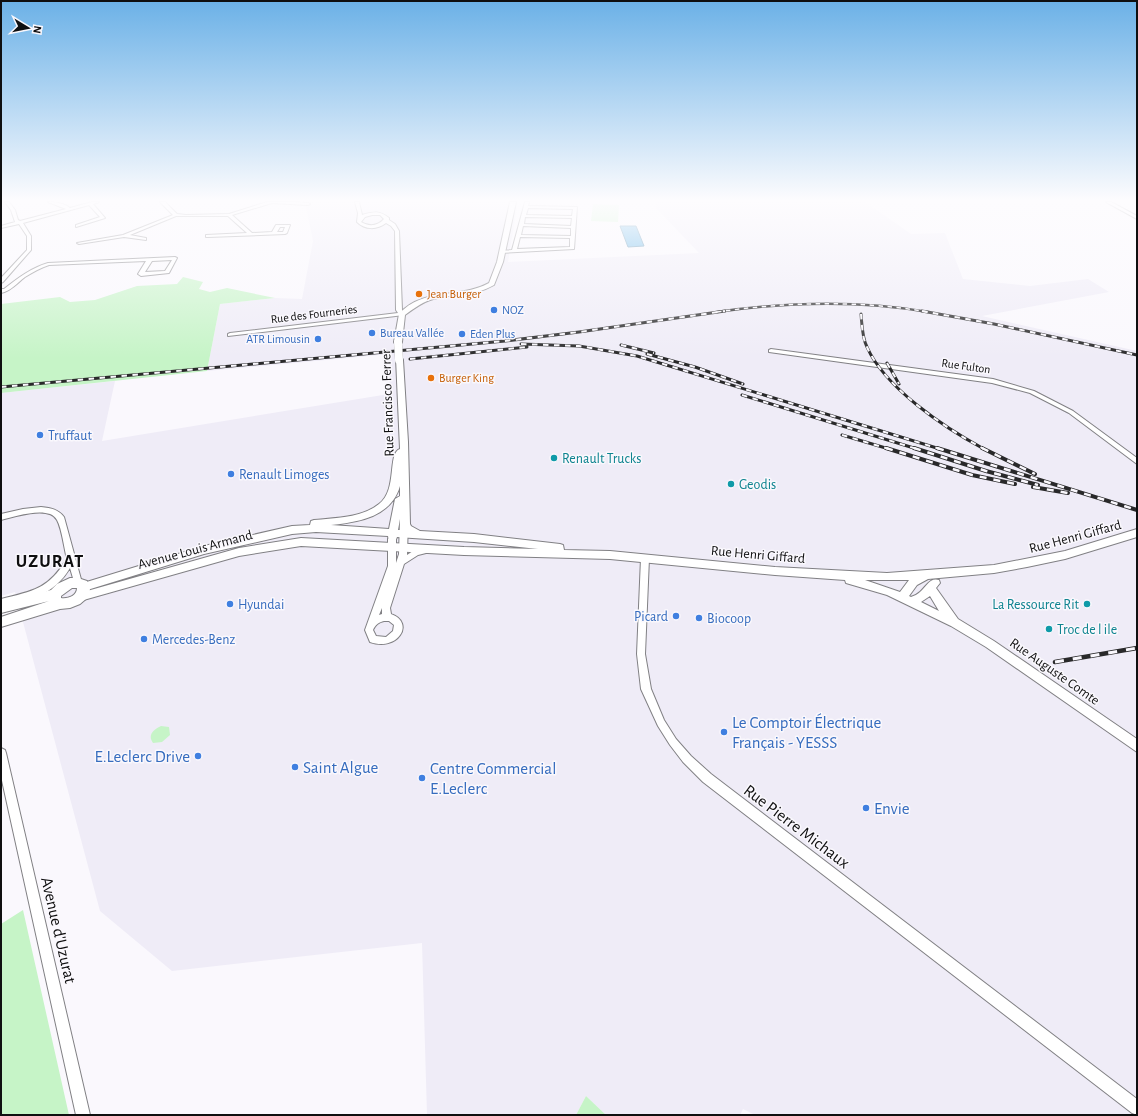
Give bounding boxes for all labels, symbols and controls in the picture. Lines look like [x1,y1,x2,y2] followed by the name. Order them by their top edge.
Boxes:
[8,8,48,48] north arrow
[31,25,43,34] text: N
[427,288,481,300] place label: Jean Burger
[414,289,424,299] marker: Jean Burger
[270,303,358,325] street label: Rue des Fourneries
[502,304,524,316] place label: NOZ
[489,305,499,315] marker: NOZ
[380,327,444,339] place label: Bureau Vallée
[367,328,377,338] marker: Bureau Vallée
[470,328,515,340] place label: Eden Plus
[457,329,467,339] marker: Eden Plus
[246,333,310,345] place label: ATR Limousin
[313,334,323,344] marker: ATR Limousin
[379,349,397,457] street label: Rue Francisco Ferrer
[941,357,991,375] street label: Rue Fulton
[439,372,494,384] place label: Burger King
[426,373,436,383] marker: Burger King
[48,429,92,443] place label: Truffaut
[35,430,45,440] marker: Truffaut
[562,452,641,466] place label: Renault Trucks
[549,453,559,463] marker: Renault Trucks
[239,468,330,482] place label: Renault Limoges
[226,469,236,479] marker: Renault Limoges
[739,478,776,492] place label: Geodis
[726,479,736,489] marker: Geodis
[1028,518,1123,556] street label: Rue Henri Giffard
[136,528,254,572] street label: Avenue Louis Armand
[710,544,806,566] street label: Rue Henri Giffard
[16,553,84,571] district label: UZURAT
[238,598,284,612] place label: Hyundai
[992,598,1080,612] place label: La Ressource Rit
[225,599,235,609] marker: Hyundai
[1082,599,1092,609] marker: La Ressource Rit
[634,610,668,624] place label: Picard
[671,611,681,621] marker: Picard
[707,612,751,626] place label: Biocoop
[694,613,704,623] marker: Biocoop
[1057,623,1117,637] place label: Troc de l ile
[1044,624,1054,634] marker: Troc de l ile
[152,633,235,647] place label: Mercedes-Benz
[139,634,149,644] marker: Mercedes-Benz
[1007,636,1102,708] street label: Rue Auguste Comte
[732,713,881,751] place label: Le Comptoir Électrique Français - YESSS
[719,727,729,737] marker: Le Comptoir Électrique Français - YESSS
[94,748,190,765] place label: E.Leclerc Drive
[193,751,203,761] marker: E.Leclerc Drive
[303,759,379,776] place label: Saint Algue
[430,760,556,797] place label: Centre Commercial E.Leclerc
[290,762,300,772] marker: Saint Algue
[417,773,427,783] marker: Centre Commercial E.Leclerc
[741,781,853,872] street label: Rue Pierre Michaux
[874,800,910,817] place label: Envie
[861,803,871,813] marker: Envie
[38,875,79,986] street label: Avenue d'Uzurat

